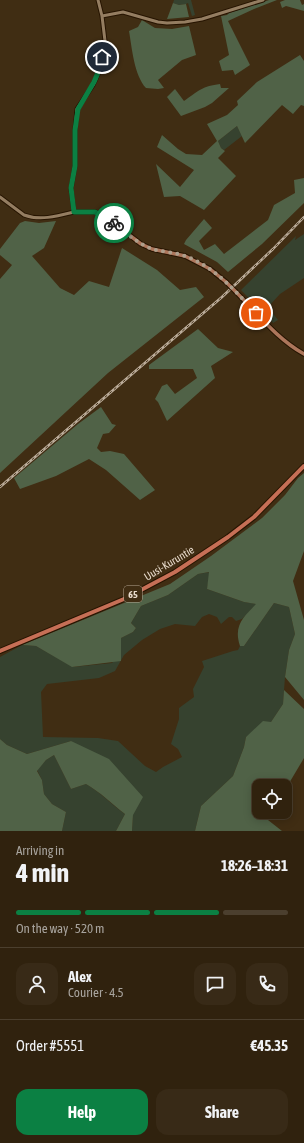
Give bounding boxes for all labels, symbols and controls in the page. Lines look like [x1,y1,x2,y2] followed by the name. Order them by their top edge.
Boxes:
[85,40,119,74] pin
[91,46,113,68] icon: home
[94,203,134,243] courier
[103,212,125,234] icon: bike
[239,296,273,330] pin
[245,302,267,324] icon: bag
[142,543,196,583] street label: Uusi-Kuruntie
[124,586,142,602] road number: 65
[252,779,292,819] map controls
[252,779,292,819] button: locate
[16,843,64,858] text: Arriving in
[221,857,288,874] text: 18:26–18:31
[16,858,69,888] text: 4 min
[16,921,104,936] text: On the way · 520 m
[16,963,58,1005] button: person
[194,963,236,1005] button: chat
[246,963,288,1005] button: phone
[68,968,92,985] text: Alex
[68,985,124,1000] text: Courier · 4.5
[16,1037,84,1054] text: Order #5551
[250,1037,288,1054] text: €45.35
[16,1089,148,1135] button: Help
[156,1089,288,1135] button: Share

